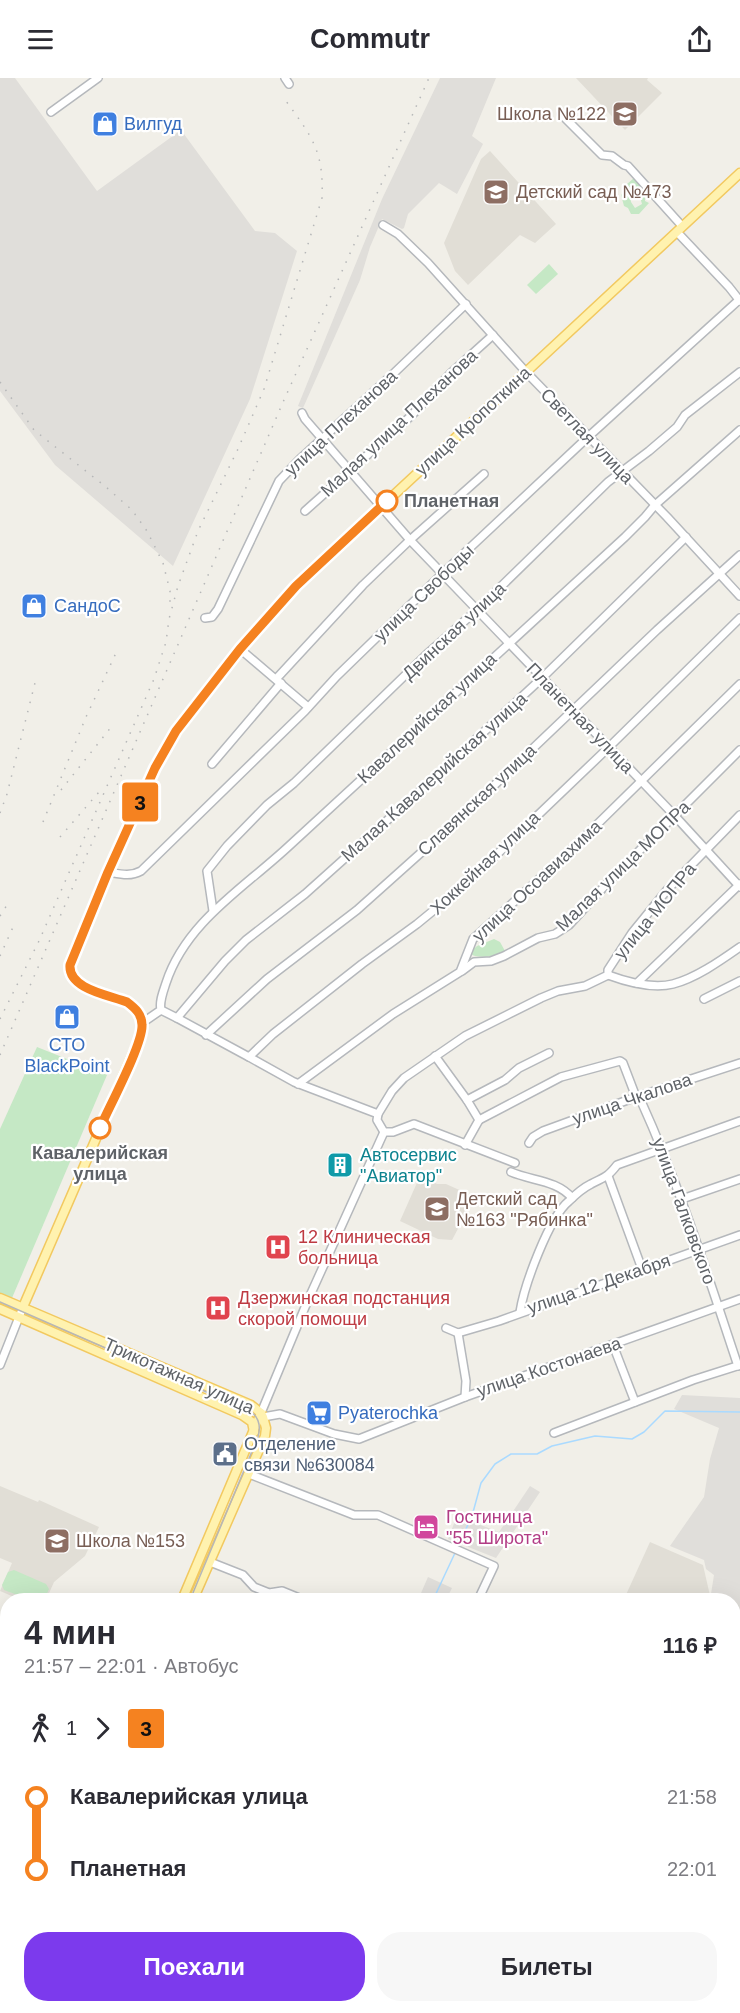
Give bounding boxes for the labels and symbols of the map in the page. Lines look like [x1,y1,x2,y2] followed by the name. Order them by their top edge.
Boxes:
[610,99,640,129] school or university icon: Школа №122
[497,104,606,124] place label: Школа №122
[90,109,120,139] shop icon: Вилгуд
[124,114,183,134] place label: Вилгуд
[481,177,511,207] school or university icon: Детский сад №473
[516,182,672,202] place label: Детский сад №473
[317,345,482,501] street label: Малая улица Плеханова
[411,362,536,480] street label: улица Кропоткина
[281,365,402,480] street label: улица Плеханова
[537,384,638,488] street label: Светлая улица
[376,490,398,512] marker: Планетная
[404,491,499,511] place label: Планетная
[370,541,478,645] street label: улица Свободы
[398,578,510,684] street label: Двинская улица
[19,591,49,621] shop icon: СандоС
[54,596,121,616] place label: СандоС
[354,648,501,787] street label: Кавалерийская улица
[522,659,638,778] street label: Планетная улица
[337,688,532,866] street label: Малая Кавалерийская улица
[414,739,541,860] street label: Славянская улица
[120,782,160,822] line badge: 3
[551,796,695,936] street label: Малая улица МОПРа
[426,807,544,919] street label: Хоккейная улица
[468,815,606,946] street label: улица Осоавиахима
[610,858,700,964] street label: улица МОПРа
[52,1002,82,1032] shop icon: СТО BlackPoint
[24,1035,110,1076] place label: СТО BlackPoint
[570,1069,695,1129] street label: улица Чкалова
[89,1117,111,1139] marker: Кавалерийская улица
[648,1135,720,1287] street label: улица Галковского
[32,1143,168,1184] place label: Кавалерийская улица
[360,1145,457,1186] place label: Автосервис "Авиатор"
[325,1150,355,1180] building icon: Автосервис "Авиатор"
[456,1189,593,1230] place label: Детский сад №163 "Рябинка"
[422,1194,452,1224] school or university icon: Детский сад №163 "Рябинка"
[298,1227,430,1268] place label: 12 Клиническая больница
[263,1232,293,1262] hospital icon: 12 Клиническая больница
[525,1250,673,1318] street label: улица 12 Декабря
[238,1288,450,1329] place label: Дзержинская подстанция скорой помощи
[203,1293,233,1323] hospital icon: Дзержинская подстанция скорой помощи
[474,1333,625,1401] street label: улица Костонаева
[101,1334,258,1418] street label: Трикотажная улица
[304,1398,334,1428] supermarket icon: Pyaterochka
[338,1403,439,1423] place label: Pyaterochka
[244,1434,375,1475] place label: Отделение связи №630084
[210,1439,240,1469] public building icon: Отделение связи №630084
[446,1507,548,1548] place label: Гостиница "55 Широта"
[411,1512,441,1542] hotel icon: Гостиница "55 Широта"
[42,1526,72,1556] school or university icon: Школа №153
[76,1531,185,1551] place label: Школа №153

